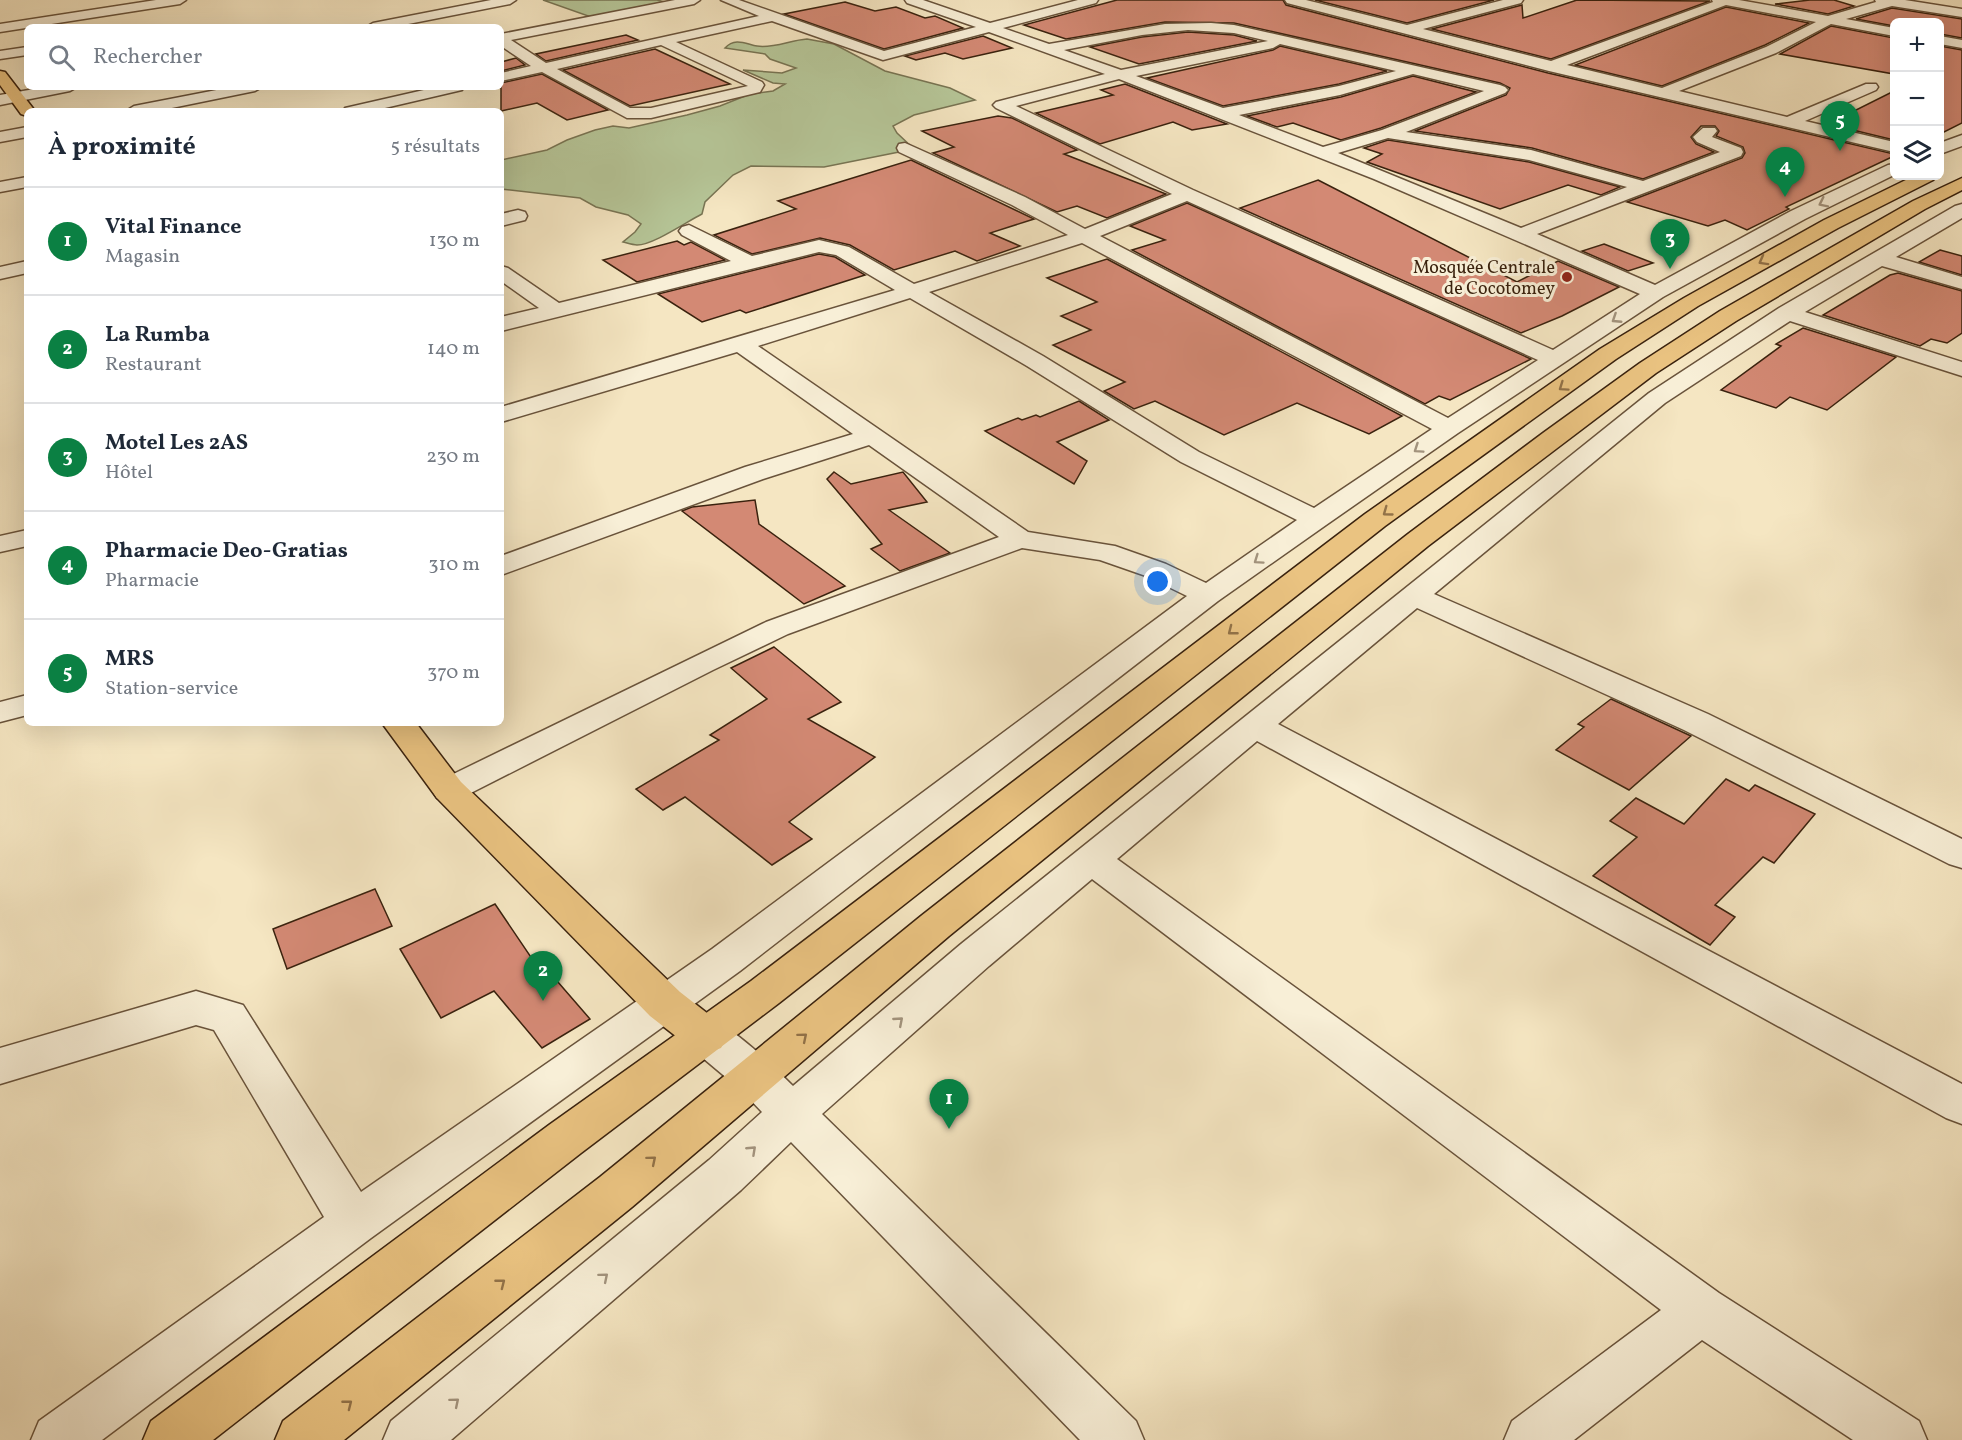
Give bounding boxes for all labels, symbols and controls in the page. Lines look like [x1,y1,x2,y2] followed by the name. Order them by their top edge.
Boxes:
[1890,18,1944,180] map controls
[1890,18,1944,72] button: +
[24,24,504,90] search box
[45,41,78,74] icon: search
[93,42,202,73] text: Rechercher
[1890,72,1944,126] button: −
[1820,102,1860,151] pin: 5
[1890,126,1944,180] button: layers
[48,129,196,165] text: À proximité
[390,133,480,161] text: 5 résultats
[1766,148,1804,197] pin: 4
[1818,196,1829,208] one-way arrow
[105,212,241,243] text: Vital Finance
[1650,220,1690,269] pin: 3
[63,227,72,255] text: 1
[429,227,480,255] text: 130 m
[105,243,180,271] text: Magasin
[1759,254,1770,265] one-way arrow
[1413,256,1555,302] place label: Mosquée Centrale de Cocotomey
[1560,270,1574,284] marker: Mosquée Centrale de Cocotomey
[1612,312,1623,323] one-way arrow
[105,320,210,351] text: La Rumba
[62,335,73,363] text: 2
[427,335,480,363] text: 140 m
[105,351,202,379] text: Restaurant
[1558,380,1569,391] one-way arrow
[105,428,248,459] text: Motel Les 2AS
[1414,442,1425,453] one-way arrow
[62,443,73,471] text: 3
[426,443,480,471] text: 230 m
[105,459,153,487] text: Hôtel
[1382,505,1393,516] one-way arrow
[105,536,348,567] text: Pharmacie Deo-Gratias
[61,551,74,579] text: 4
[428,551,480,579] text: 310 m
[1253,553,1264,564] one-way arrow
[105,567,199,595] text: Pharmacie
[1143,567,1172,596] your location
[1228,624,1239,635] one-way arrow
[105,644,154,675] text: MRS
[63,659,72,687] text: 5
[427,659,480,687] text: 370 m
[105,675,238,703] text: Station-service
[524,952,562,1001] pin: 2
[892,1017,903,1028] one-way arrow
[796,1033,807,1044] one-way arrow
[930,1080,968,1129] pin: 1
[746,1146,756,1157] one-way arrow
[645,1156,656,1167] one-way arrow
[597,1273,608,1284] one-way arrow
[494,1279,505,1290] one-way arrow
[448,1399,459,1410] one-way arrow
[341,1400,352,1411] one-way arrow

